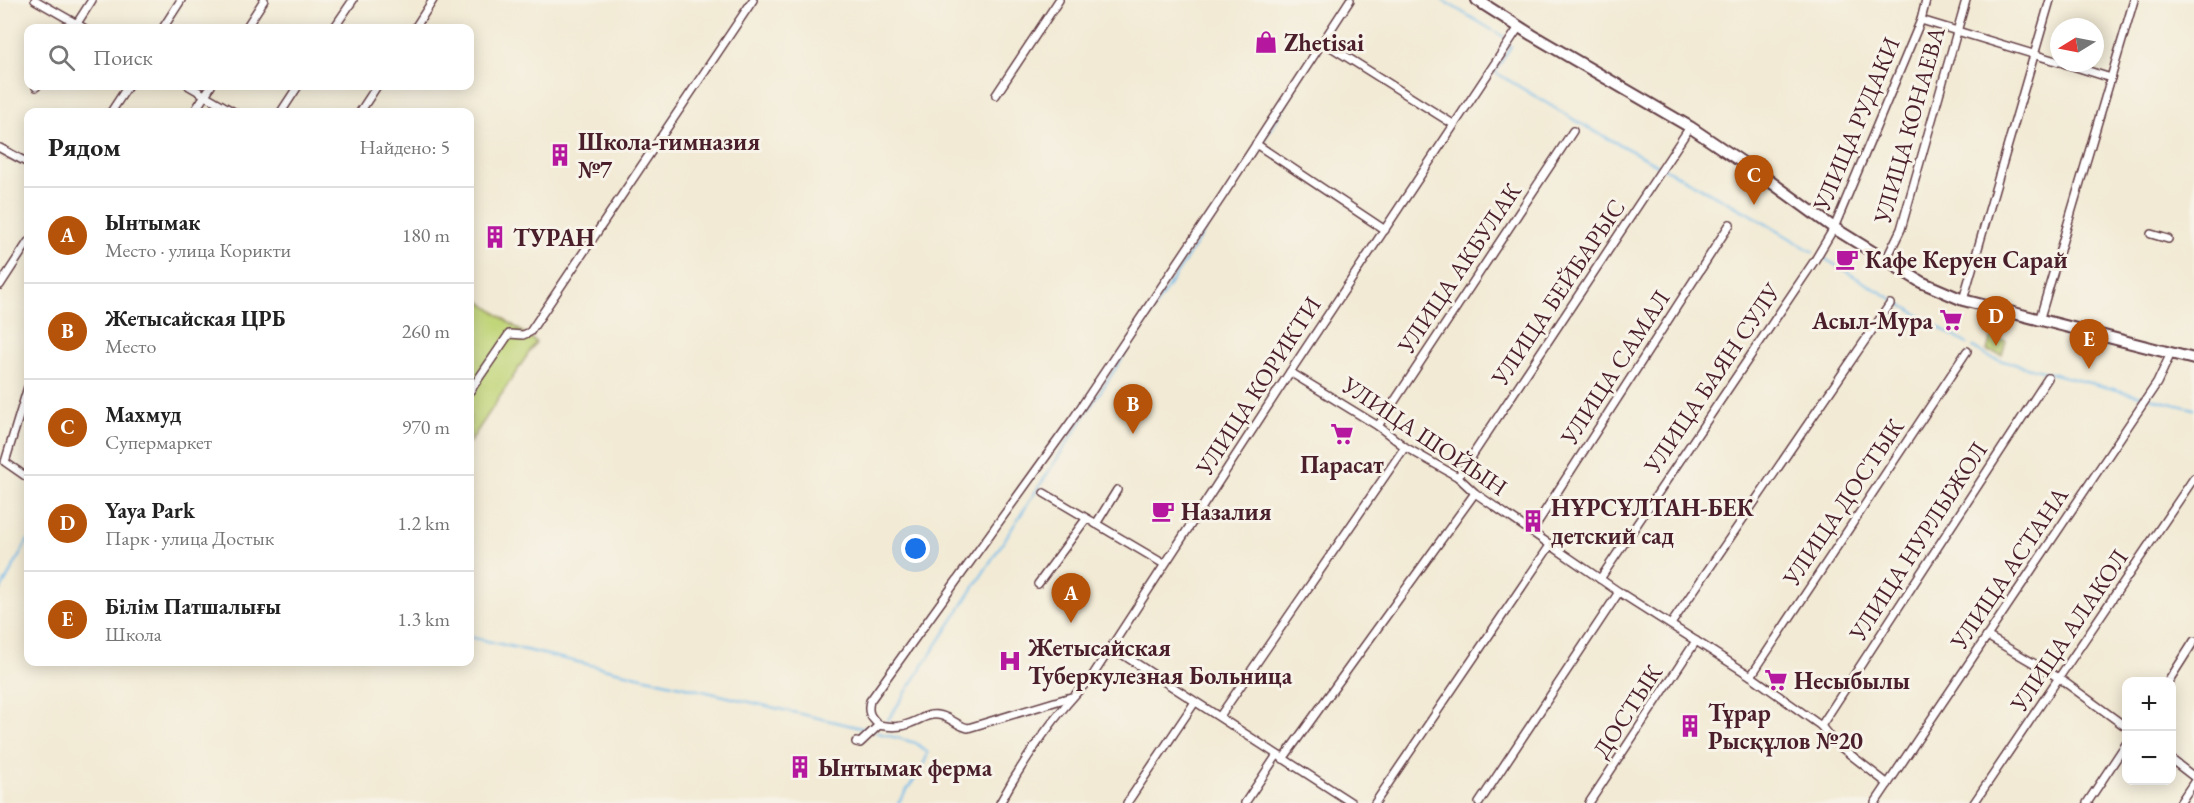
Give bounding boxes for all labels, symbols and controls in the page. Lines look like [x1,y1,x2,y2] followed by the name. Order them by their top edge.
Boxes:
[2050,18,2104,72] north arrow
[1866,23,1952,228] street label: УЛИЦА КОНАЕВА
[24,24,474,90] search box
[1284,27,1364,58] place label: Zhetisai
[1253,29,1279,55] shop icon: Zhetisai
[1805,33,1907,216] street label: УЛИЦА РУДАКИ
[45,41,78,74] icon: search
[93,43,153,72] text: Поиск
[578,126,760,185] place label: Школа-гимназия №7
[48,130,121,164] text: Рядом
[359,134,450,160] text: Найдено: 5
[547,142,573,168] building icon: Школа-гимназия №7
[1734,156,1774,205] pin: C
[1390,176,1528,360] street label: УЛИЦА АКБУЛАК
[1484,193,1632,392] street label: УЛИЦА БЕЙБАРЫС
[105,208,200,237] text: Ынтымак
[60,222,75,248] text: A
[402,222,450,248] text: 180 m
[513,222,595,253] place label: ТУРАН
[482,224,508,250] building icon: ТУРАН
[105,237,291,263] text: Место · улица Корикти
[1865,244,2068,276] place label: Кафе Керуен Сарай
[1834,246,1860,272] cafe icon: Кафе Керуен Сарай
[1636,276,1788,480] street label: УЛИЦА БАЯН СУЛУ
[1553,284,1677,451] street label: УЛИЦА САМАЛ
[1188,291,1327,482] street label: УЛИЦА КОРИКТИ
[1976,296,2016,346] pin: D
[105,304,286,333] text: Жетысайская ЦРБ
[1811,305,1933,337] place label: Асыл-Мура
[1938,307,1964,333] supermarket icon: Асыл-Мура
[61,318,74,344] text: B
[402,318,450,344] text: 260 m
[2070,320,2108,369] pin: E
[105,333,156,359] text: Место
[1336,369,1514,503] street label: УЛИЦА ШОЙЫН
[1114,384,1152,434] pin: B
[105,400,182,429] text: Махмуд
[1775,412,1911,592] street label: УЛИЦА ДОСТЫК
[60,414,75,440] text: C
[402,414,450,440] text: 970 m
[1329,421,1355,447] supermarket icon: Парасат
[105,429,212,455] text: Супермаркет
[1841,435,1994,648] street label: УЛИЦА НУРЛЫЖОЛ
[1300,449,1384,480] place label: Парасат
[1943,480,2075,656] street label: УЛИЦА АСТАНА
[1551,492,1755,551] place label: НҰРСҰЛТАН-БЕК детский сад
[105,496,195,525] text: Yaya Park
[1181,496,1272,527] place label: Назалия
[1150,498,1176,524] cafe icon: Назалия
[1520,508,1546,534] building icon: НҰРСҰЛТАН-БЕК детский сад
[60,510,75,536] text: D
[397,510,450,536] text: 1.2 km
[105,525,274,551] text: Парк · улица Достык
[901,534,930,563] your location
[2003,543,2135,718] street label: УЛИЦА АЛАКОЛ
[1052,574,1090,623] pin: A
[105,592,281,621] text: Білім Патшалығы
[62,606,73,632] text: E
[397,606,450,632] text: 1.3 km
[105,621,162,647] text: Школа
[1027,632,1293,692] place label: Жетысайская Туберкулезная Больница
[997,648,1023,674] hospital icon: Жетысайская Туберкулезная Больница
[1585,658,1669,764] street label: ДОСТЫК
[1794,665,1910,696] place label: Несыбылы
[1763,667,1789,693] supermarket icon: Несыбылы
[2122,677,2176,785] map controls
[2122,677,2176,731] button: +
[1708,697,1863,757] place label: Тұрар Рысқұлов №20
[1677,713,1703,739] building icon: Тұрар Рысқұлов №20
[2122,731,2176,785] button: −
[818,752,993,783] place label: Ынтымак ферма
[787,754,813,780] building icon: Ынтымак ферма

